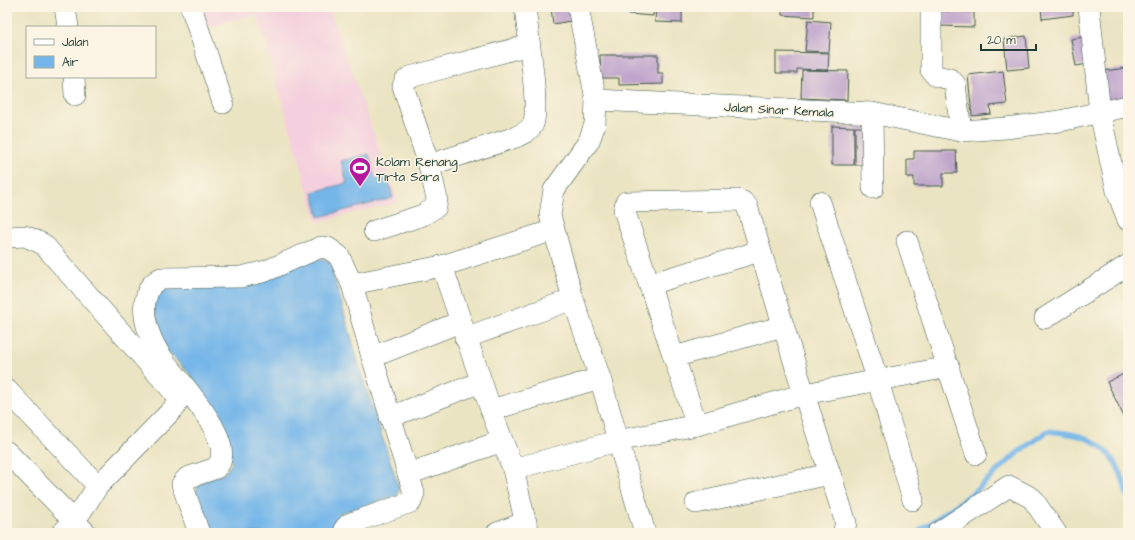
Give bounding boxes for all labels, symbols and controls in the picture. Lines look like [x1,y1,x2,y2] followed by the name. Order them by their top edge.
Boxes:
[26,26,156,78] legend
[981,26,1036,52] scale bar
[987,32,1016,49] text: 20 m
[62,34,88,51] text: Jalan
[62,54,79,71] text: Air
[724,98,835,122] street label: Jalan Sinar Kemala
[376,153,458,186] place label: Kolam Renang Tirta Sara
[347,155,373,188] sports icon: Kolam Renang Tirta Sara

